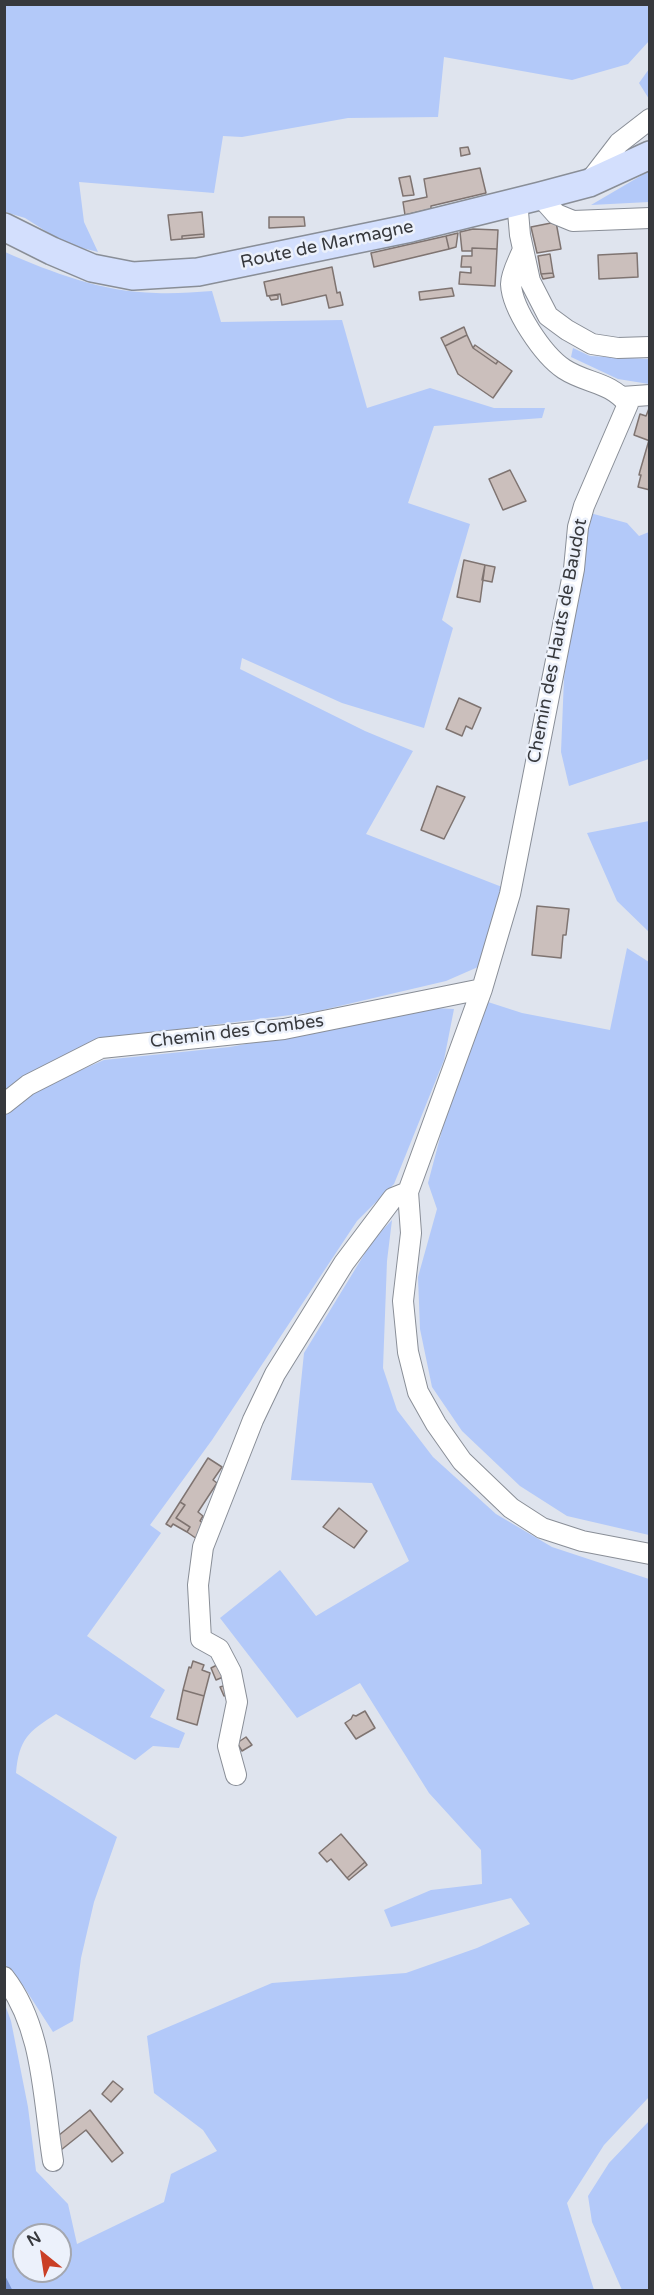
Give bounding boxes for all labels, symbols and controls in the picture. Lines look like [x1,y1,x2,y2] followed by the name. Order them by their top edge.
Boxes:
[239,216,415,274] street label: Route de Marmagne
[524,517,592,765] street label: Chemin des Hauts de Baudot
[149,1011,325,1053] street label: Chemin des Combes
[12,2223,72,2283] north arrow
[23,2227,45,2251] text: N

